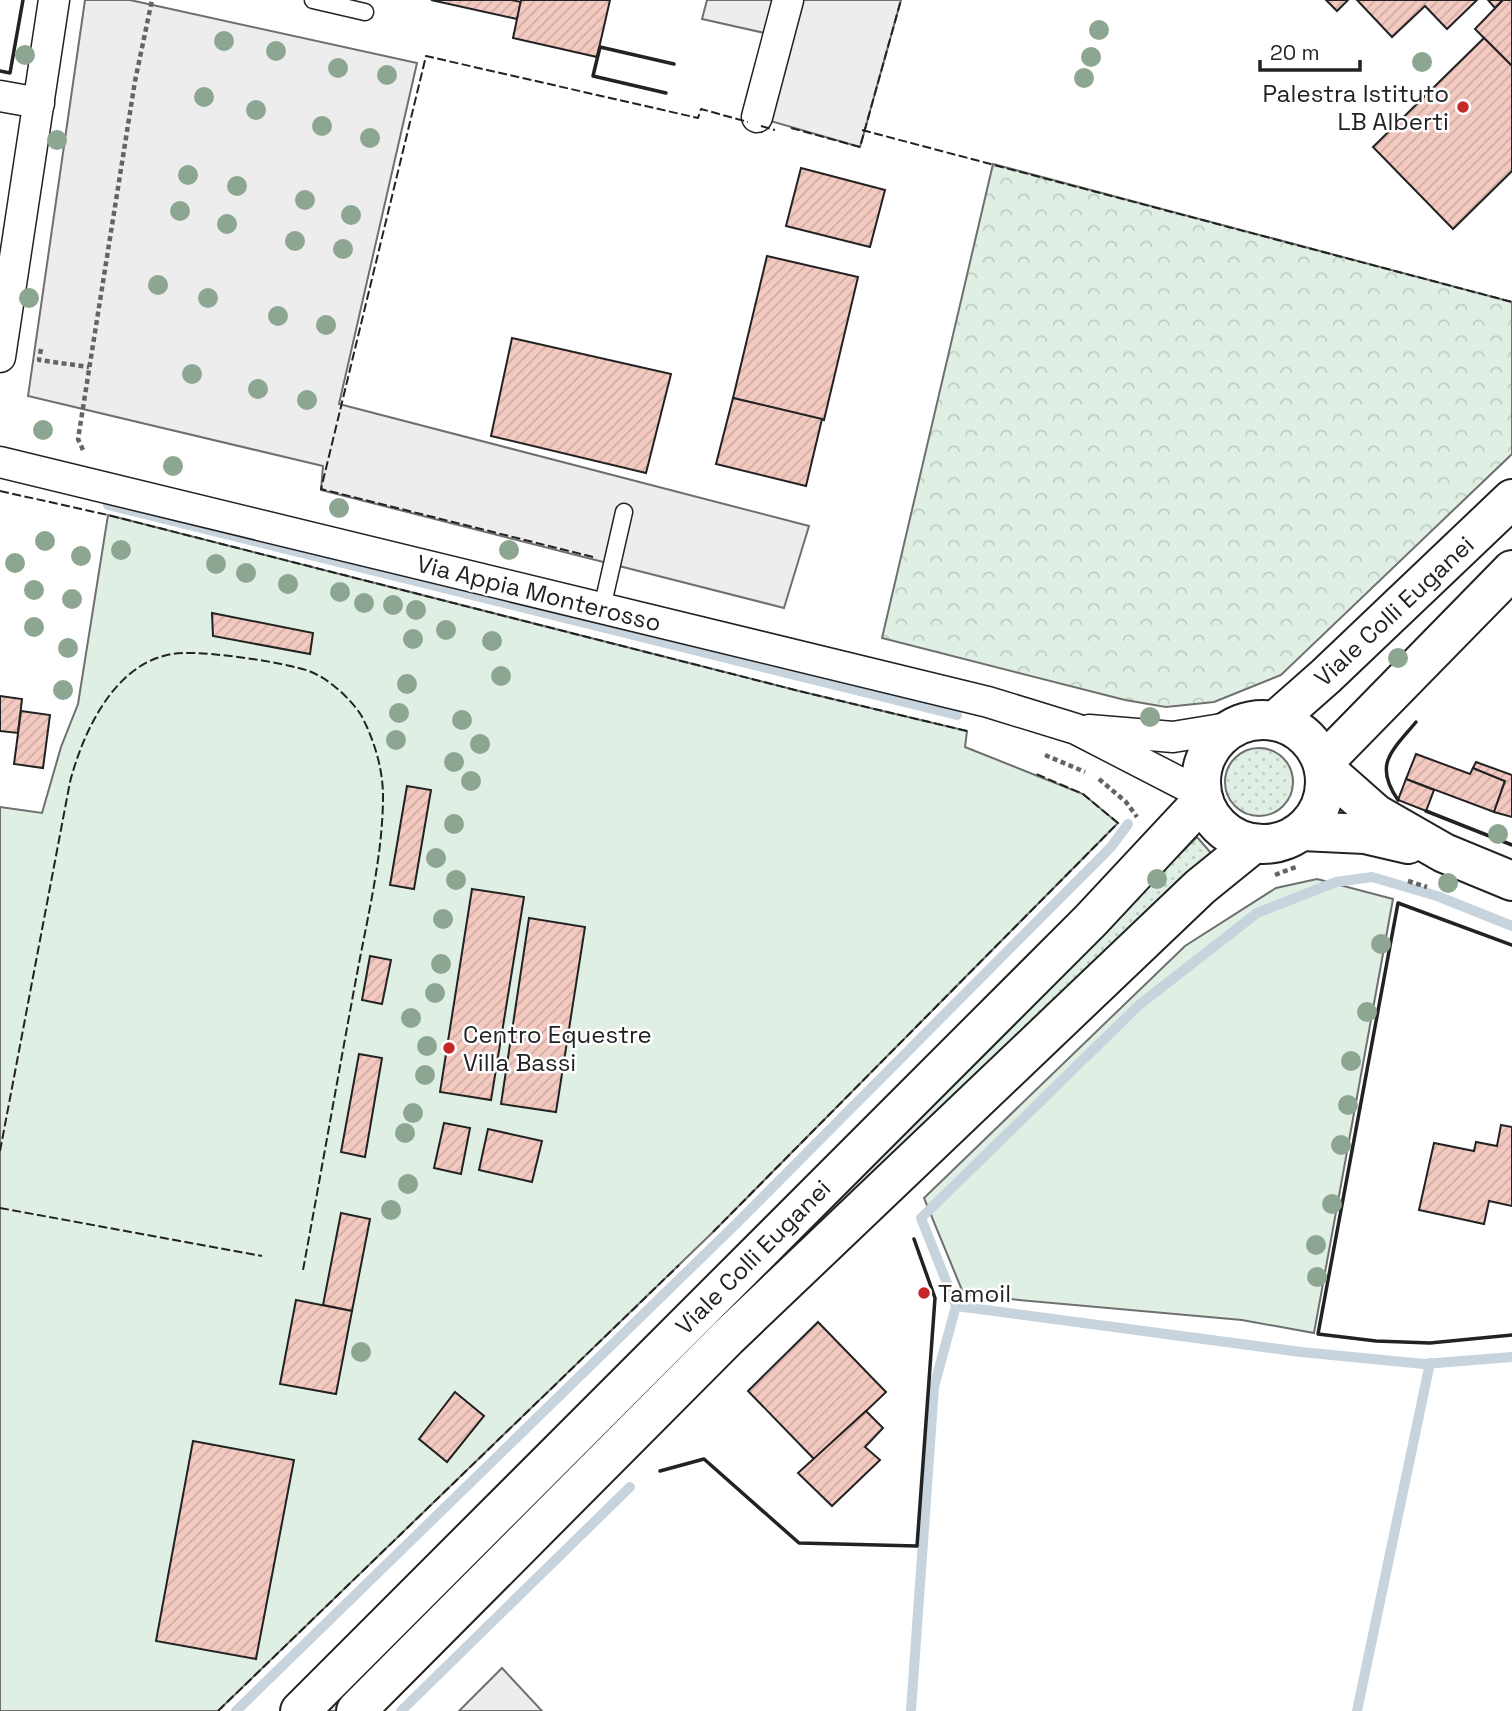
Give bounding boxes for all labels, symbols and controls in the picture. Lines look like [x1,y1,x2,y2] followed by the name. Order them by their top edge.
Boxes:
[1260,28,1360,72] scale bar
[1270,39,1320,66] text: 20 m
[1263,78,1449,137] place label: Palestra Istituto LB Alberti
[1455,99,1471,115] marker: Palestra Istituto LB Alberti
[1308,529,1480,693] street label: Viale Colli Euganei
[414,548,664,638] street label: Via Appia Monterosso
[463,1019,652,1078] place label: Centro Equestre Villa Bassi
[441,1040,457,1056] marker: Centro Equestre Villa Bassi
[669,1173,837,1341] street label: Viale Colli Euganei
[938,1278,1011,1309] place label: Tamoil
[916,1285,932,1301] marker: Tamoil

